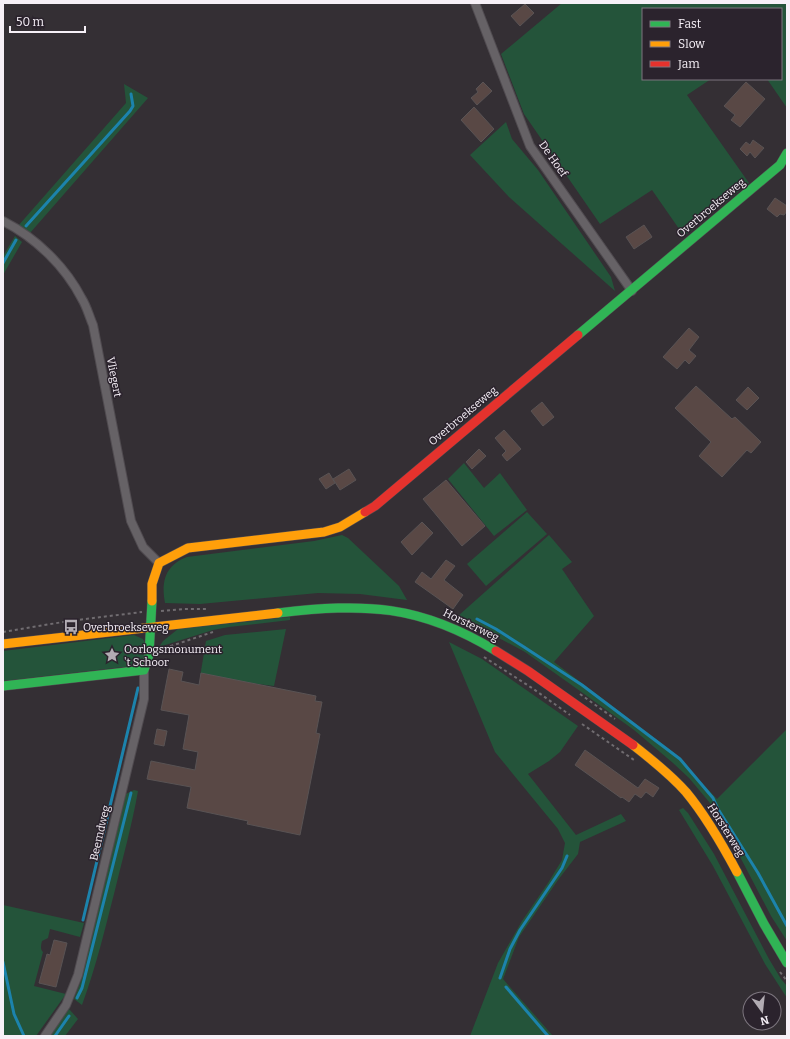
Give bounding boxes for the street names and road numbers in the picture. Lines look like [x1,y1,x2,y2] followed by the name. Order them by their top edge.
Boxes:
[536,139,571,180] street label: De Hoef
[674,176,748,240] street label: Overbroekseweg
[104,356,124,398] street label: Vliegert
[426,384,500,448] street label: Overbroekseweg
[441,606,501,644] street label: Horsterweg
[704,801,748,859] street label: Horsterweg
[87,804,113,862] street label: Beemdweg

